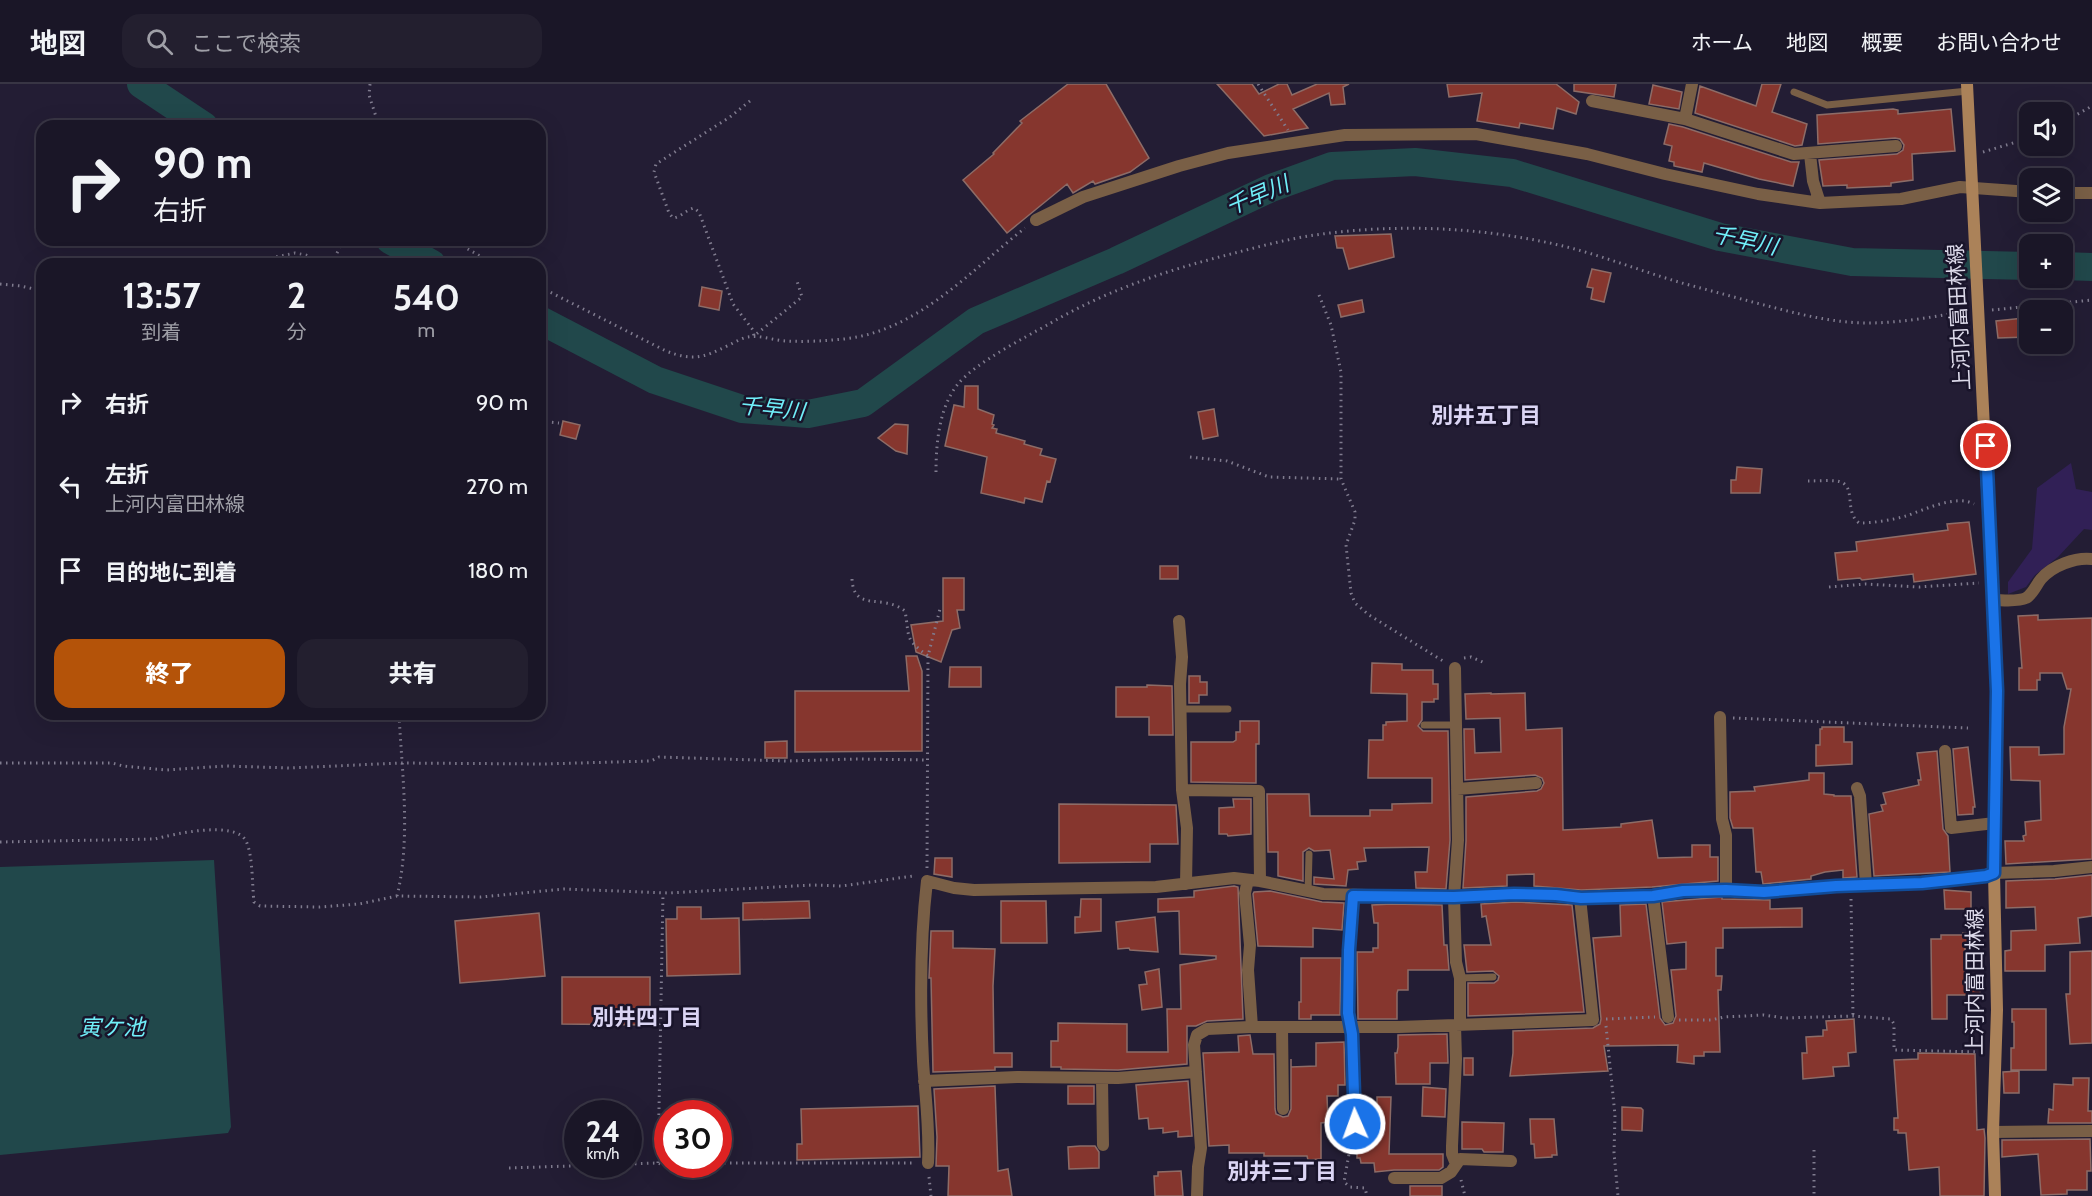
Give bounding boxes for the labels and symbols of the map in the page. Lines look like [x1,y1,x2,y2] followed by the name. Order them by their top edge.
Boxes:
[1222,169,1295,221] water label: 千早川
[1710,220,1782,261] water label: 千早川
[1942,243,1975,391] street label: 上河内富田林線
[738,392,808,426] water label: 千早川
[1431,402,1541,429] district label: 別井五丁目
[1960,420,2011,471] pin
[1962,909,1987,1056] street label: 上河内富田林線
[592,1004,702,1031] district label: 別井四丁目
[79,1014,147,1041] water label: 寅ケ池
[1323,1092,1387,1156] position arrow
[654,1100,732,1178] speed limit sign: 30
[1227,1158,1337,1185] district label: 別井三丁目

